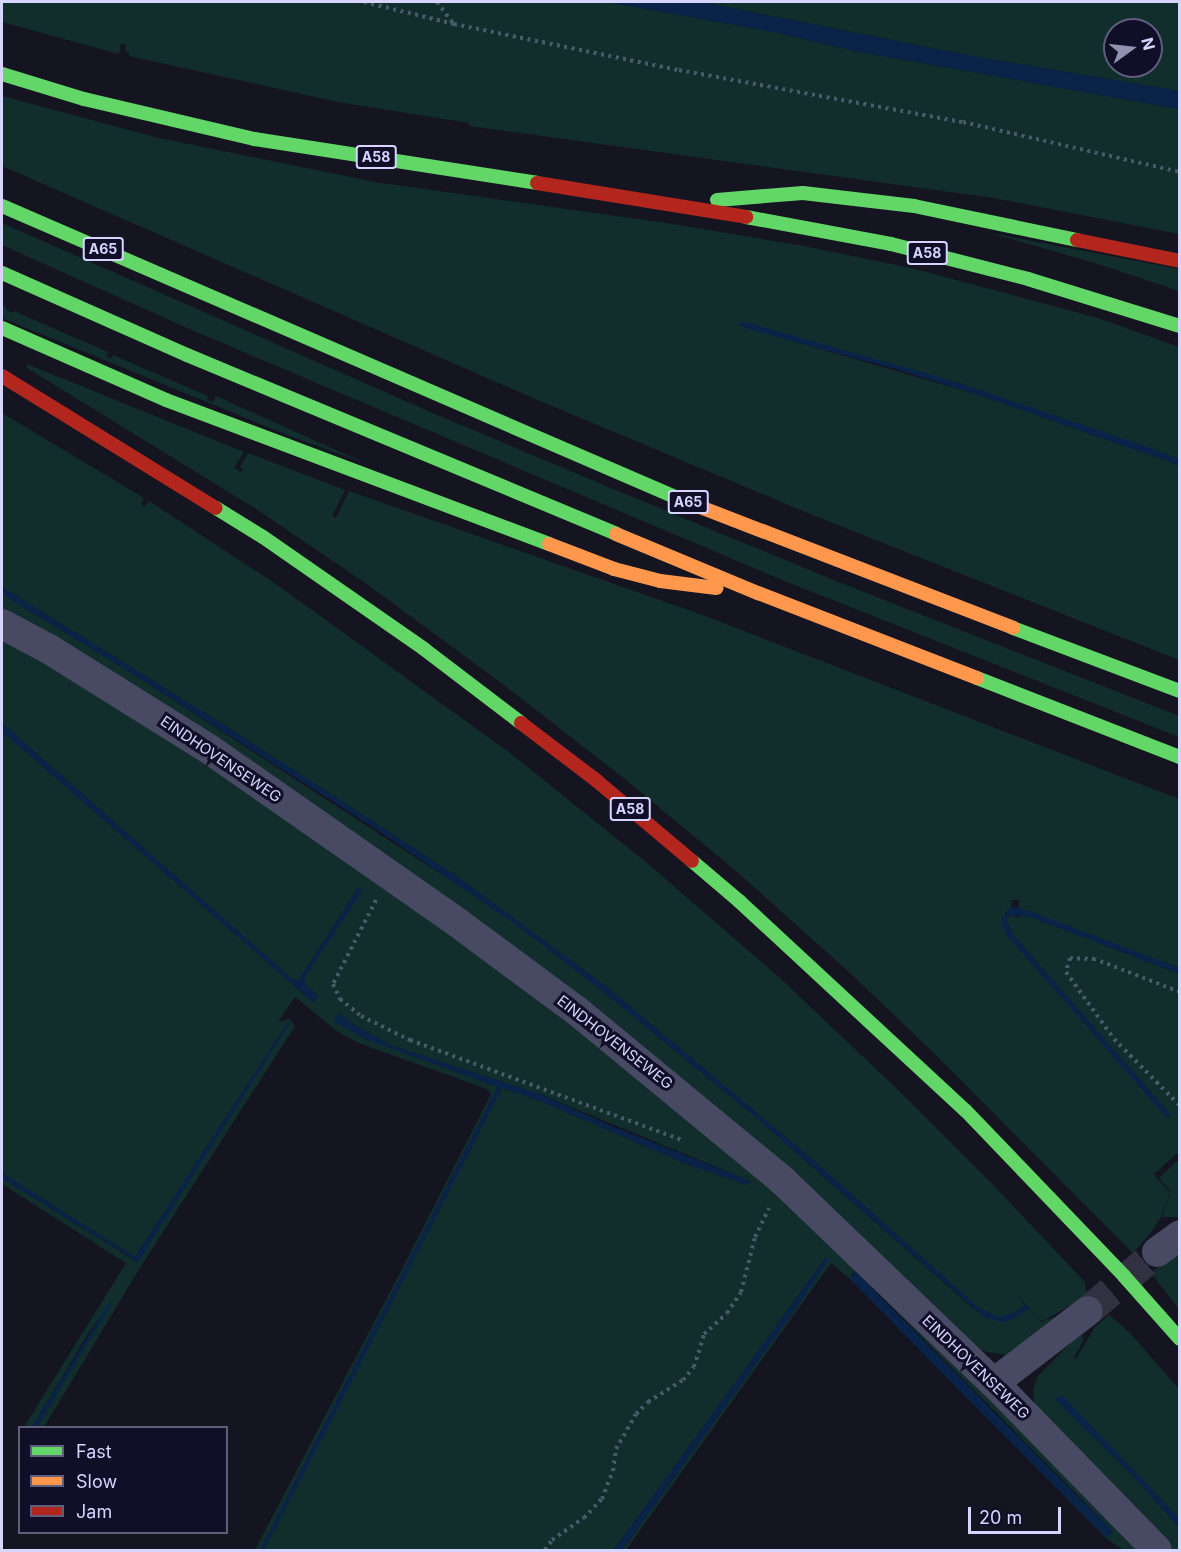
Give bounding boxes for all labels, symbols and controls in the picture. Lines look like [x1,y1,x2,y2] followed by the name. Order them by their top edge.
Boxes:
[1103,18,1163,78] north arrow
[1137,35,1160,52] text: N
[355,146,397,168] road number: A58
[82,238,124,260] road number: A65
[906,242,948,264] road number: A58
[667,491,709,513] road number: A65
[157,712,285,806] street label: EINDHOVENSEWEG
[609,798,651,820] road number: A58
[554,991,676,1093] street label: EINDHOVENSEWEG
[919,1311,1033,1423] street label: EINDHOVENSEWEG
[18,1426,228,1534] legend
[76,1441,112,1462] text: Fast
[76,1471,117,1492] text: Slow
[971,1495,1064,1533] scale bar
[76,1501,112,1522] text: Jam
[979,1507,1022,1528] text: 20 m

